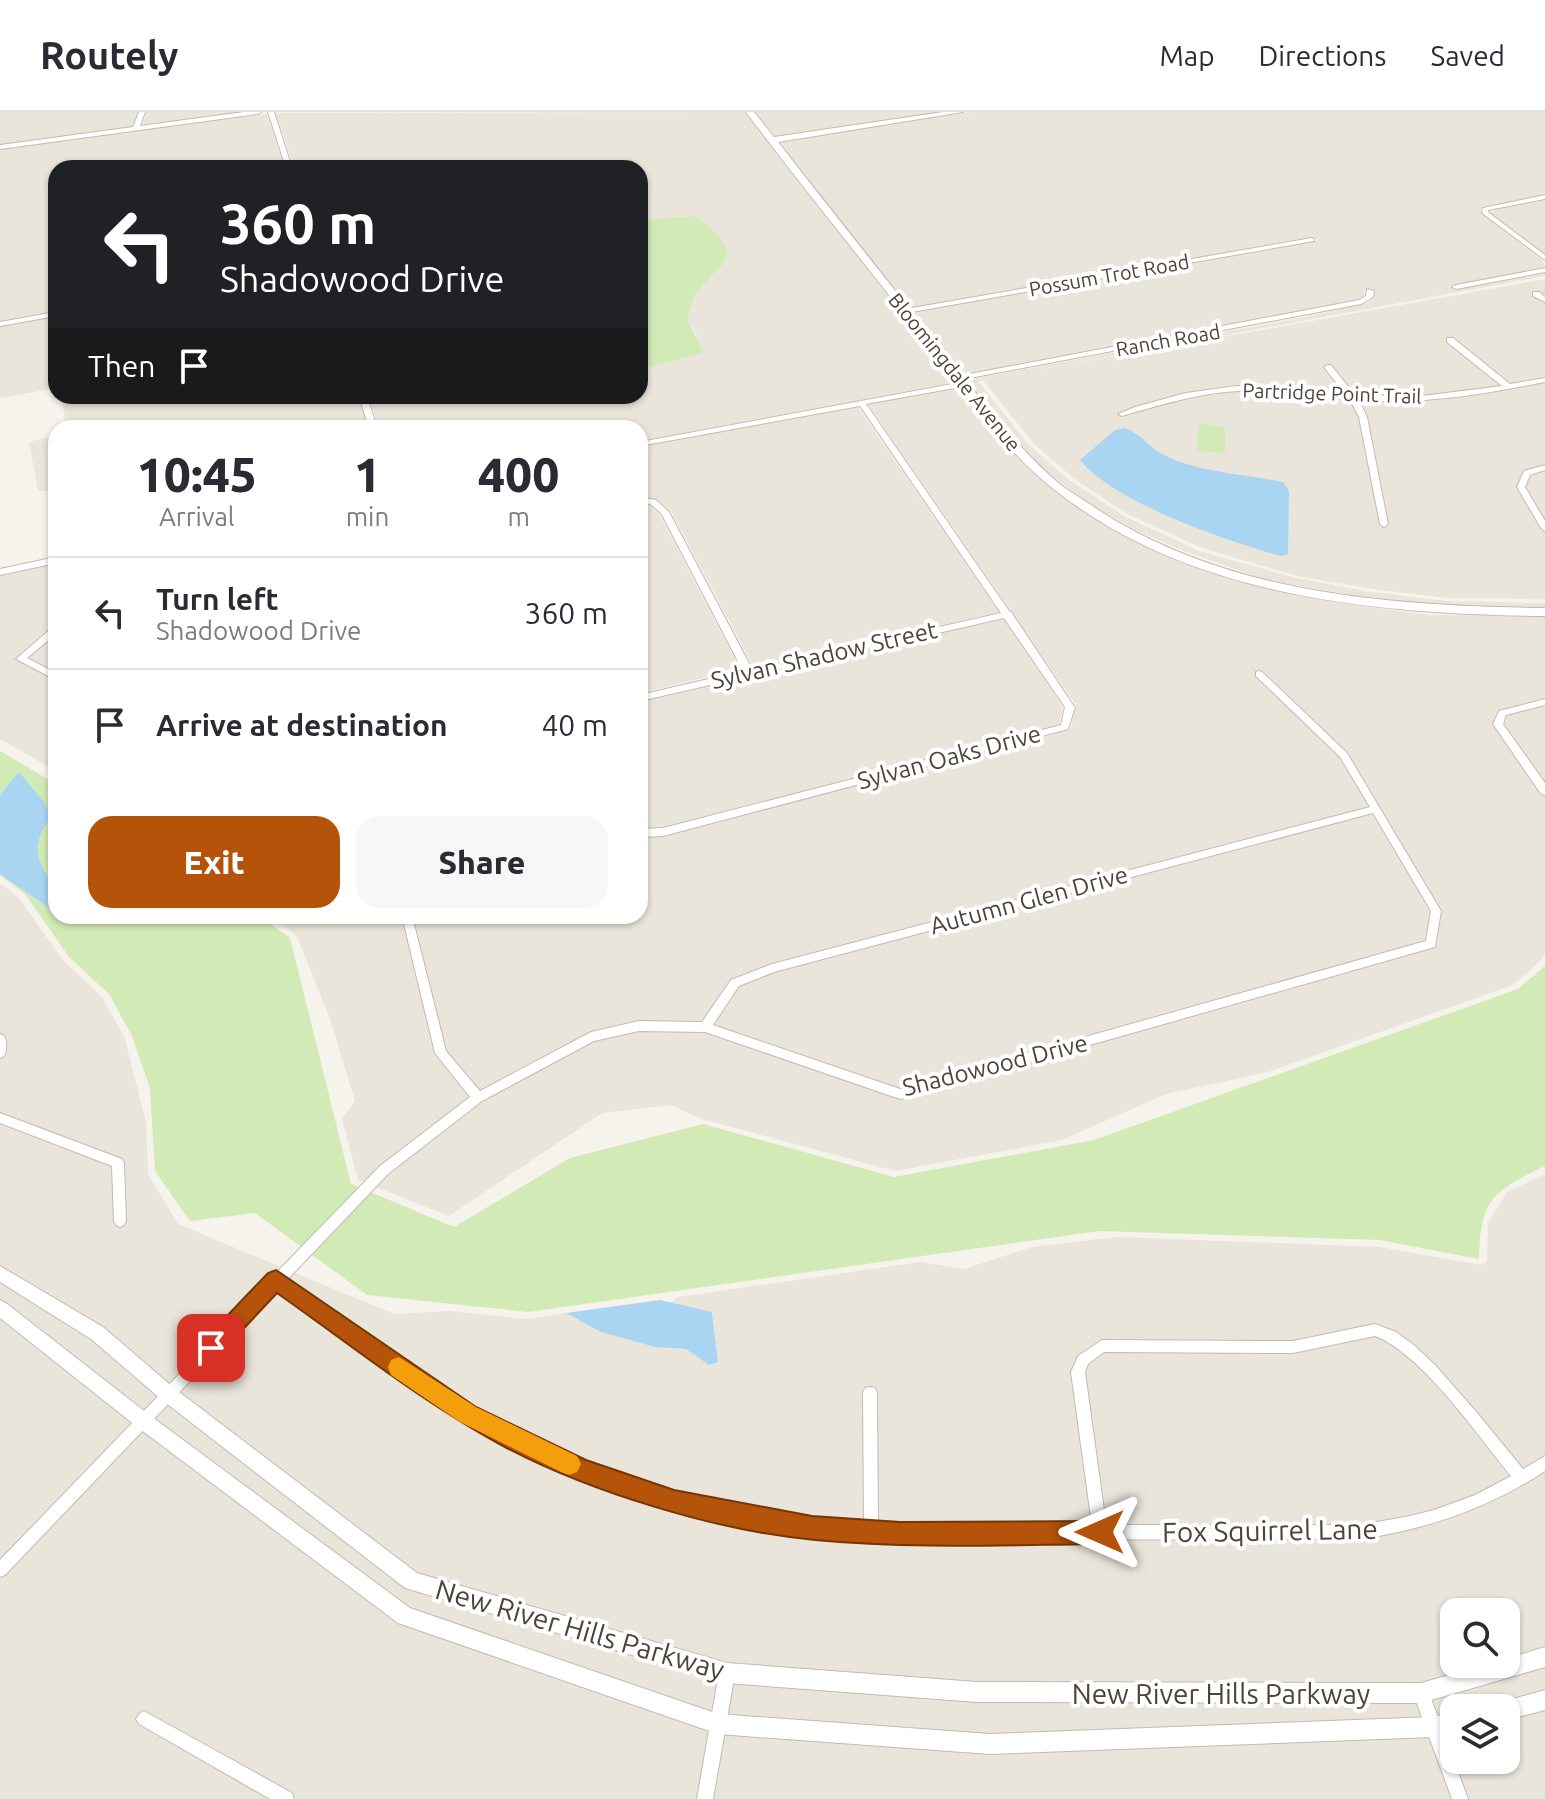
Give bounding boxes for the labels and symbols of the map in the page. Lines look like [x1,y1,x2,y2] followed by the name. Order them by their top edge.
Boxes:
[1027,250,1191,300] street label: Possum Trot Road
[884,288,1026,456] street label: Bloomingdale Avenue
[1114,320,1222,360] street label: Ranch Road
[1242,378,1422,408] street label: Partridge Point Trail
[708,616,940,694] street label: Sylvan Shadow Street
[854,719,1044,795] street label: Sylvan Oaks Drive
[927,861,1131,939] street label: Autumn Glen Drive
[900,1029,1090,1101] street label: Shadowood Drive
[177,1314,245,1382] pin
[1058,1490,1142,1574] position arrow
[1162,1513,1378,1547] street label: Fox Squirrel Lane
[432,1573,728,1685] street label: New River Hills Parkway
[1072,1678,1370,1709] street label: New River Hills Parkway

